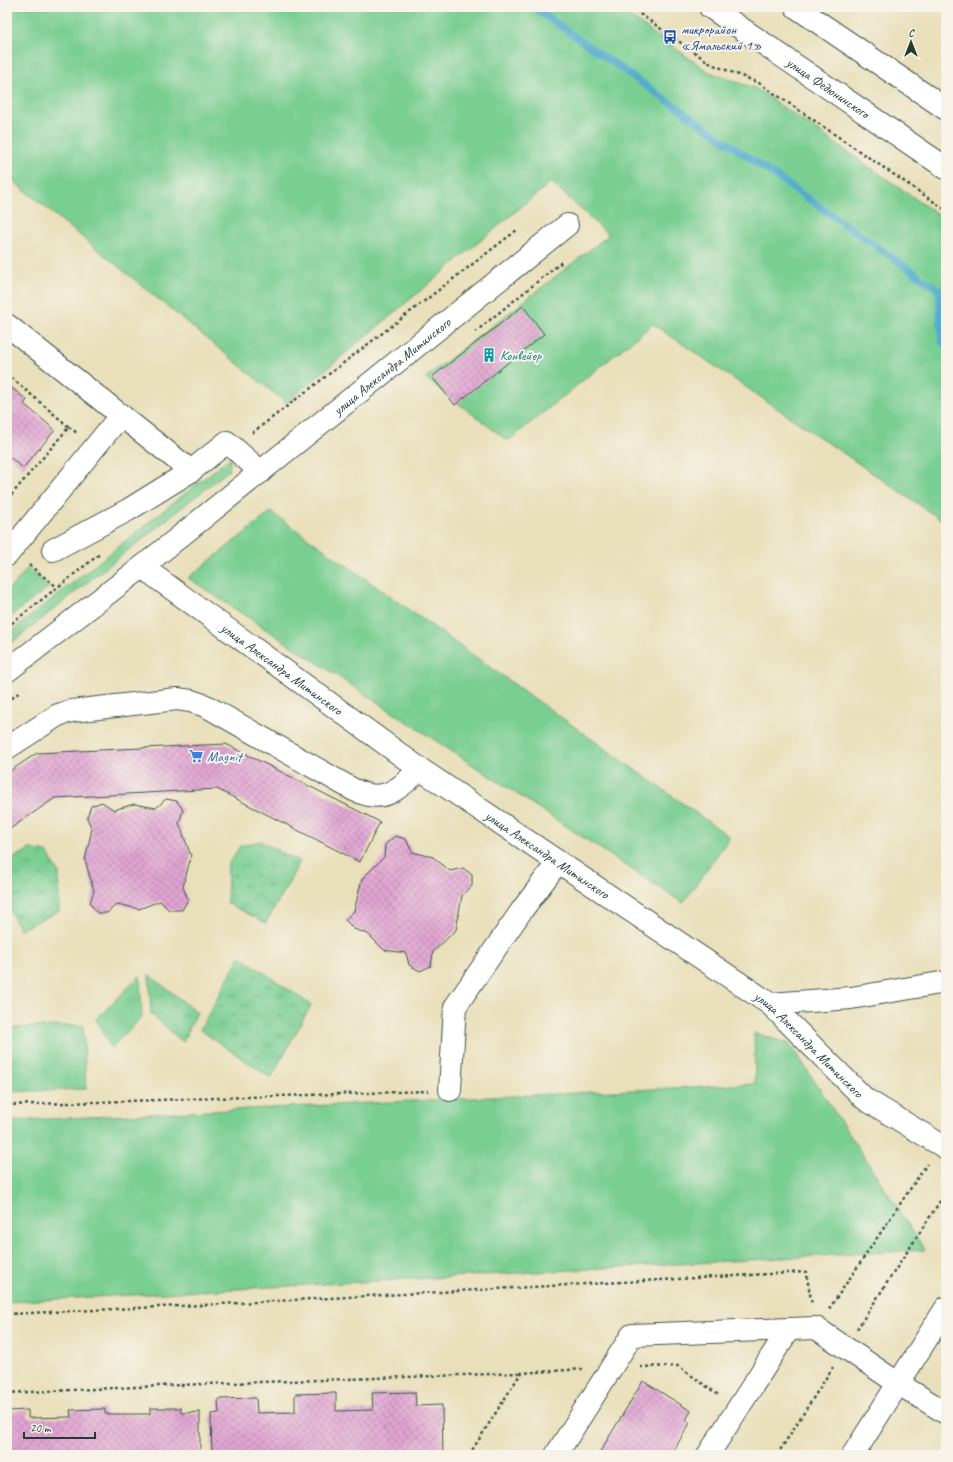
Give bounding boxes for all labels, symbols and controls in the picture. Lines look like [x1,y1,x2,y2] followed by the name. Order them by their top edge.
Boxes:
[681,21,762,54] place label: микрорайон «Ямальский 1»
[891,22,931,62] north arrow
[908,25,915,39] text: С
[662,29,678,45] bus stop icon: микрорайон «Ямальский 1»
[782,53,874,123] street label: улица Федюнинского
[329,313,455,419] street label: улица Александра Митинского
[481,347,497,363] building icon: Конвейер
[500,347,542,364] place label: Конвейер
[217,619,347,719] street label: улица Александра Митинского
[188,748,204,764] supermarket icon: Magnit
[207,748,244,765] place label: Magnit
[481,807,613,903] street label: улица Александра Митинского
[750,987,867,1102] street label: улица Александра Митинского
[24,1414,95,1440] scale bar
[30,1420,52,1436] text: 20 m

